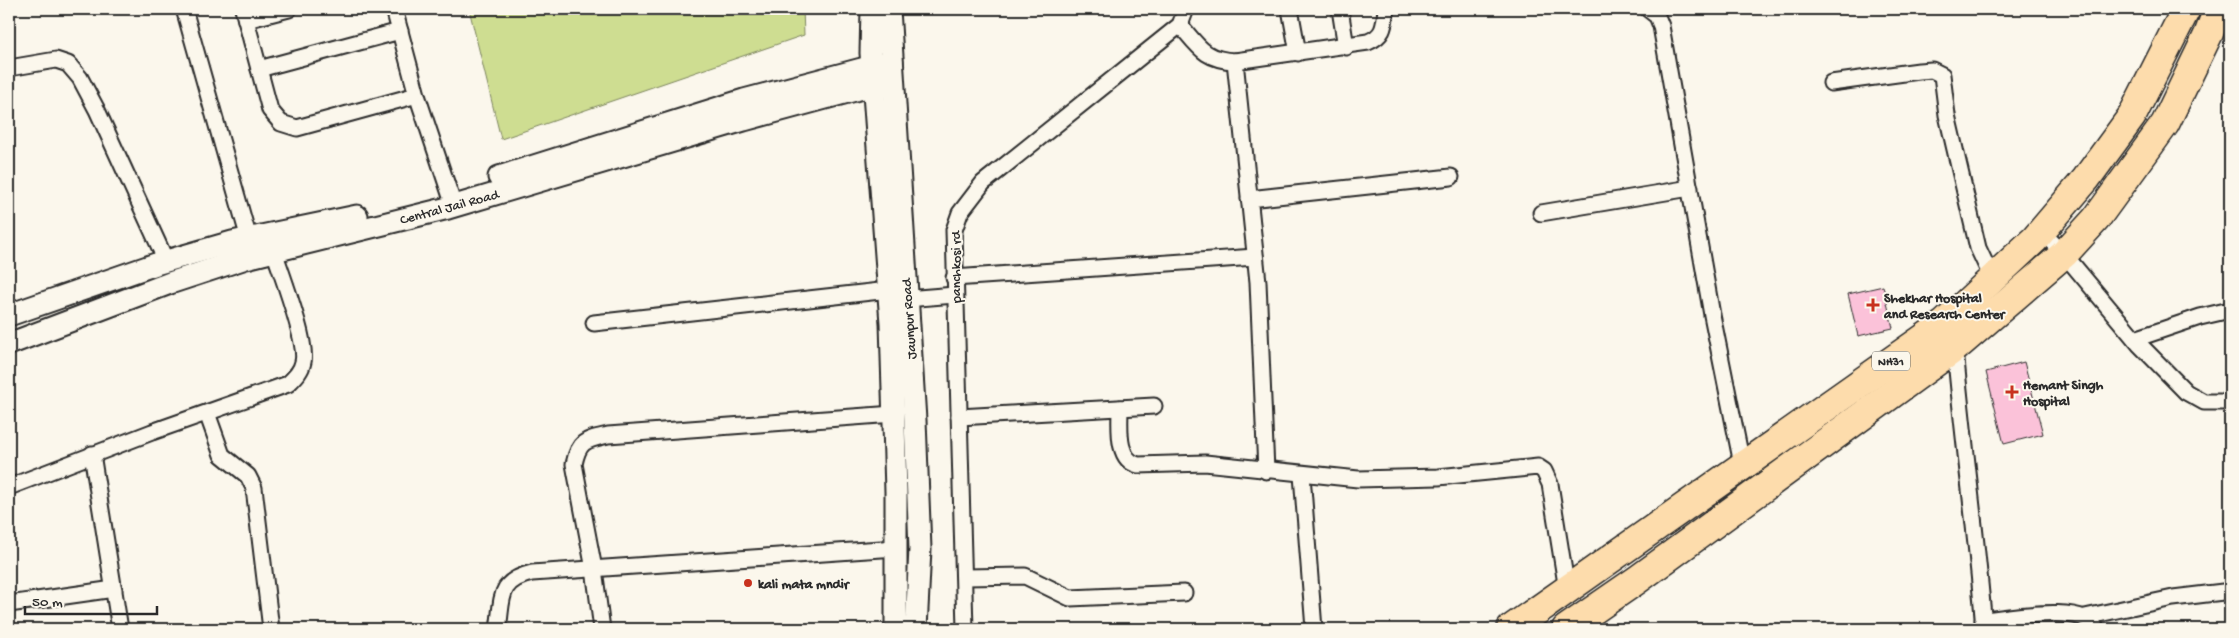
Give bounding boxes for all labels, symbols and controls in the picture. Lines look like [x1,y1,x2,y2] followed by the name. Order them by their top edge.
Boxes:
[398,187,503,230] street label: Central Jail Road
[949,229,966,304] street label: panchkosi rd
[899,276,922,360] street label: Jaunpur Road
[1883,291,2007,324] place label: Shekhar Hospital and Research Center
[1866,298,1880,312] marker: Shekhar Hospital and Research Center
[1872,352,1910,371] road number: NH31
[2023,378,2104,411] place label: Hemant Singh Hospital
[2005,385,2019,399] marker: Hemant Singh Hospital
[742,577,754,589] marker: kali mata mndir
[758,577,851,594] place label: kali mata mndir
[25,583,158,615] scale bar
[32,594,63,612] text: 50 m

